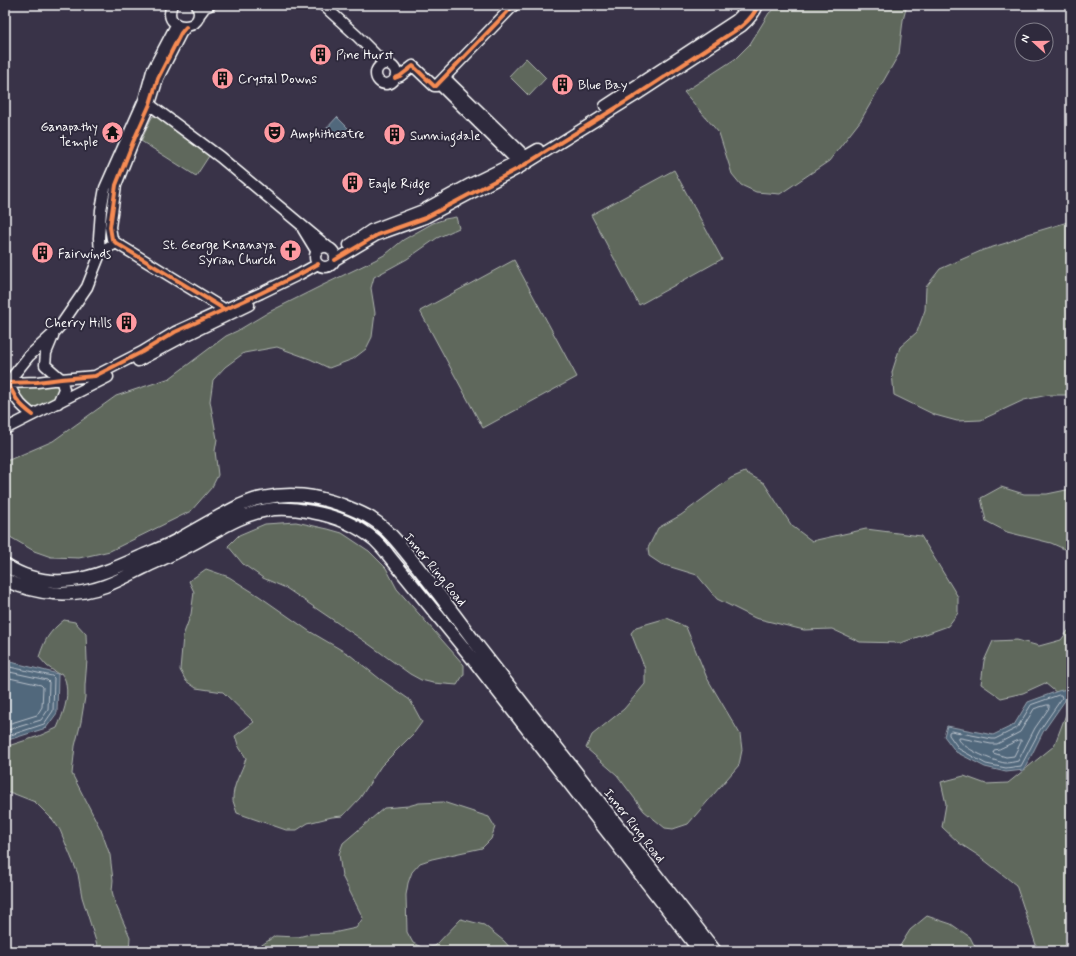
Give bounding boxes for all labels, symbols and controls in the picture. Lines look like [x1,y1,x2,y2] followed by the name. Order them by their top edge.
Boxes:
[1014,22,1054,62] north arrow
[1018,33,1033,45] text: N
[307,41,333,67] building icon: Pine Hurst
[336,47,393,64] place label: Pine Hurst
[210,65,236,91] building icon: Crystal Downs
[238,71,317,88] place label: Crystal Downs
[549,71,575,97] building icon: Blue Bay
[578,77,628,94] place label: Blue Bay
[40,119,98,151] place label: Ganapathy Temple
[100,120,126,146] temple icon: Ganapathy Temple
[262,120,288,146] theatre icon: Amphitheatre
[382,122,408,148] building icon: Sunningdale
[290,126,365,143] place label: Amphitheatre
[410,128,480,147] place label: Sunningdale
[340,170,366,196] building icon: Eagle Ridge
[368,176,430,195] place label: Eagle Ridge
[163,237,276,269] place label: St. George Knanaya Syrian Church
[278,238,304,264] church icon: St. George Knanaya Syrian Church
[30,240,56,266] building icon: Fairwinds
[58,246,111,263] place label: Fairwinds
[114,309,140,335] building icon: Cherry Hills
[45,315,112,332] place label: Cherry Hills
[399,530,470,611] street label: Inner Ring Road
[599,785,668,867] street label: Inner Ring Road

